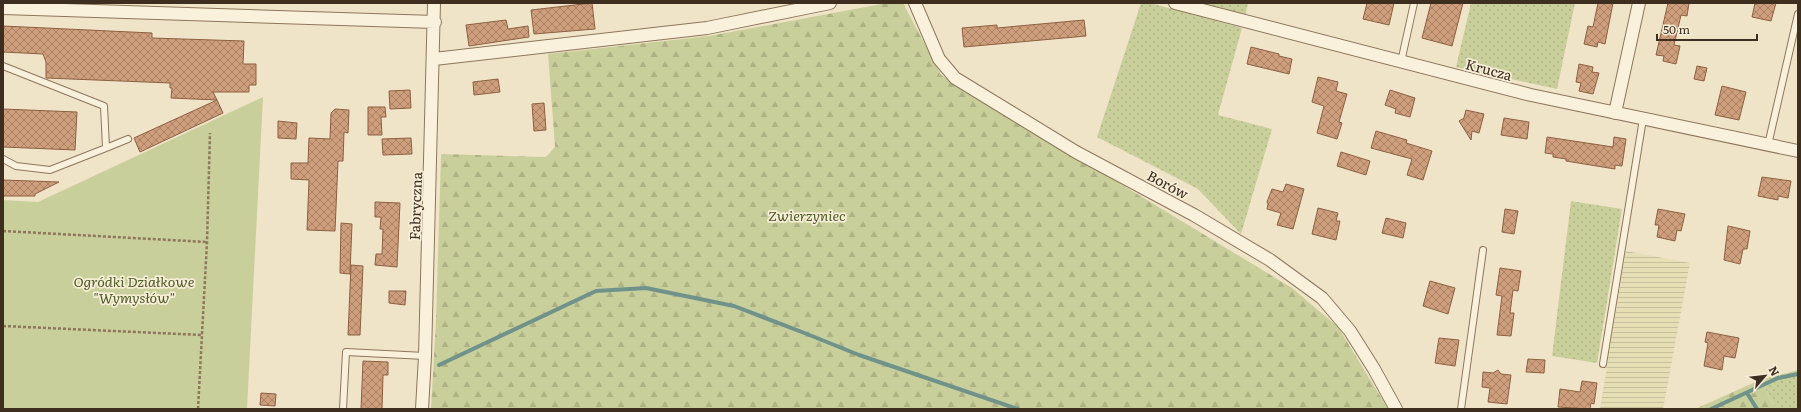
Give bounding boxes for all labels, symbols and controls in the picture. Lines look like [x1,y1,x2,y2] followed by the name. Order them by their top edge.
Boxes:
[1657,16,1757,42] scale bar
[1663,20,1690,38] text: 50 m
[1464,53,1515,85] street label: Krucza
[1144,165,1192,203] street label: Borów
[404,171,426,241] street label: Fabryczna
[768,205,846,225] park label: Zwierzyniec
[74,271,195,307] park label: Ogródki Działkowe "Wymysłów"
[1745,356,1785,396] north arrow
[1765,363,1784,379] text: N

